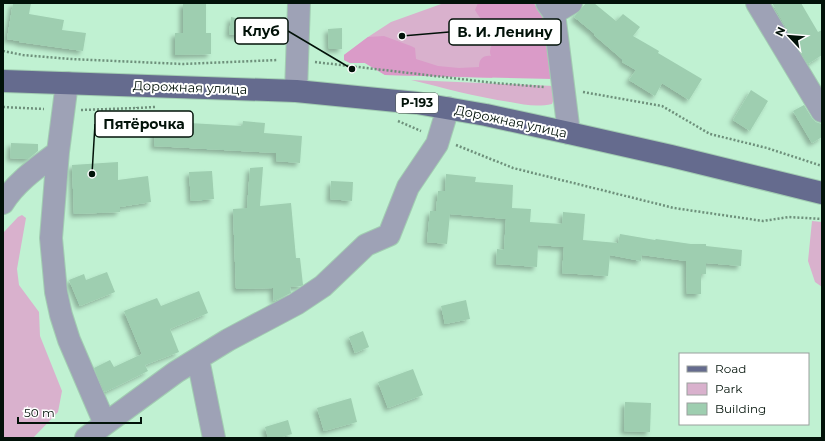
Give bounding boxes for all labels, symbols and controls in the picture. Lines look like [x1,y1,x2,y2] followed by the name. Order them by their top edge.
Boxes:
[769,16,809,56] north arrow
[235,18,288,44] callout: Клуб
[449,19,561,45] callout: В. И. Ленину
[242,22,280,40] text: Клуб
[457,23,553,41] text: В. И. Ленину
[772,25,788,39] text: N
[133,77,247,97] street label: Дорожная улица
[396,93,438,113] road number: Р-193
[453,101,569,141] street label: Дорожная улица
[95,111,193,137] callout: Пятёрочка
[103,115,185,133] text: Пятёрочка
[679,353,809,425] legend
[715,361,746,376] text: Road
[715,381,743,396] text: Park
[18,399,141,425] scale bar
[715,401,766,416] text: Building
[24,405,55,420] text: 50 m

